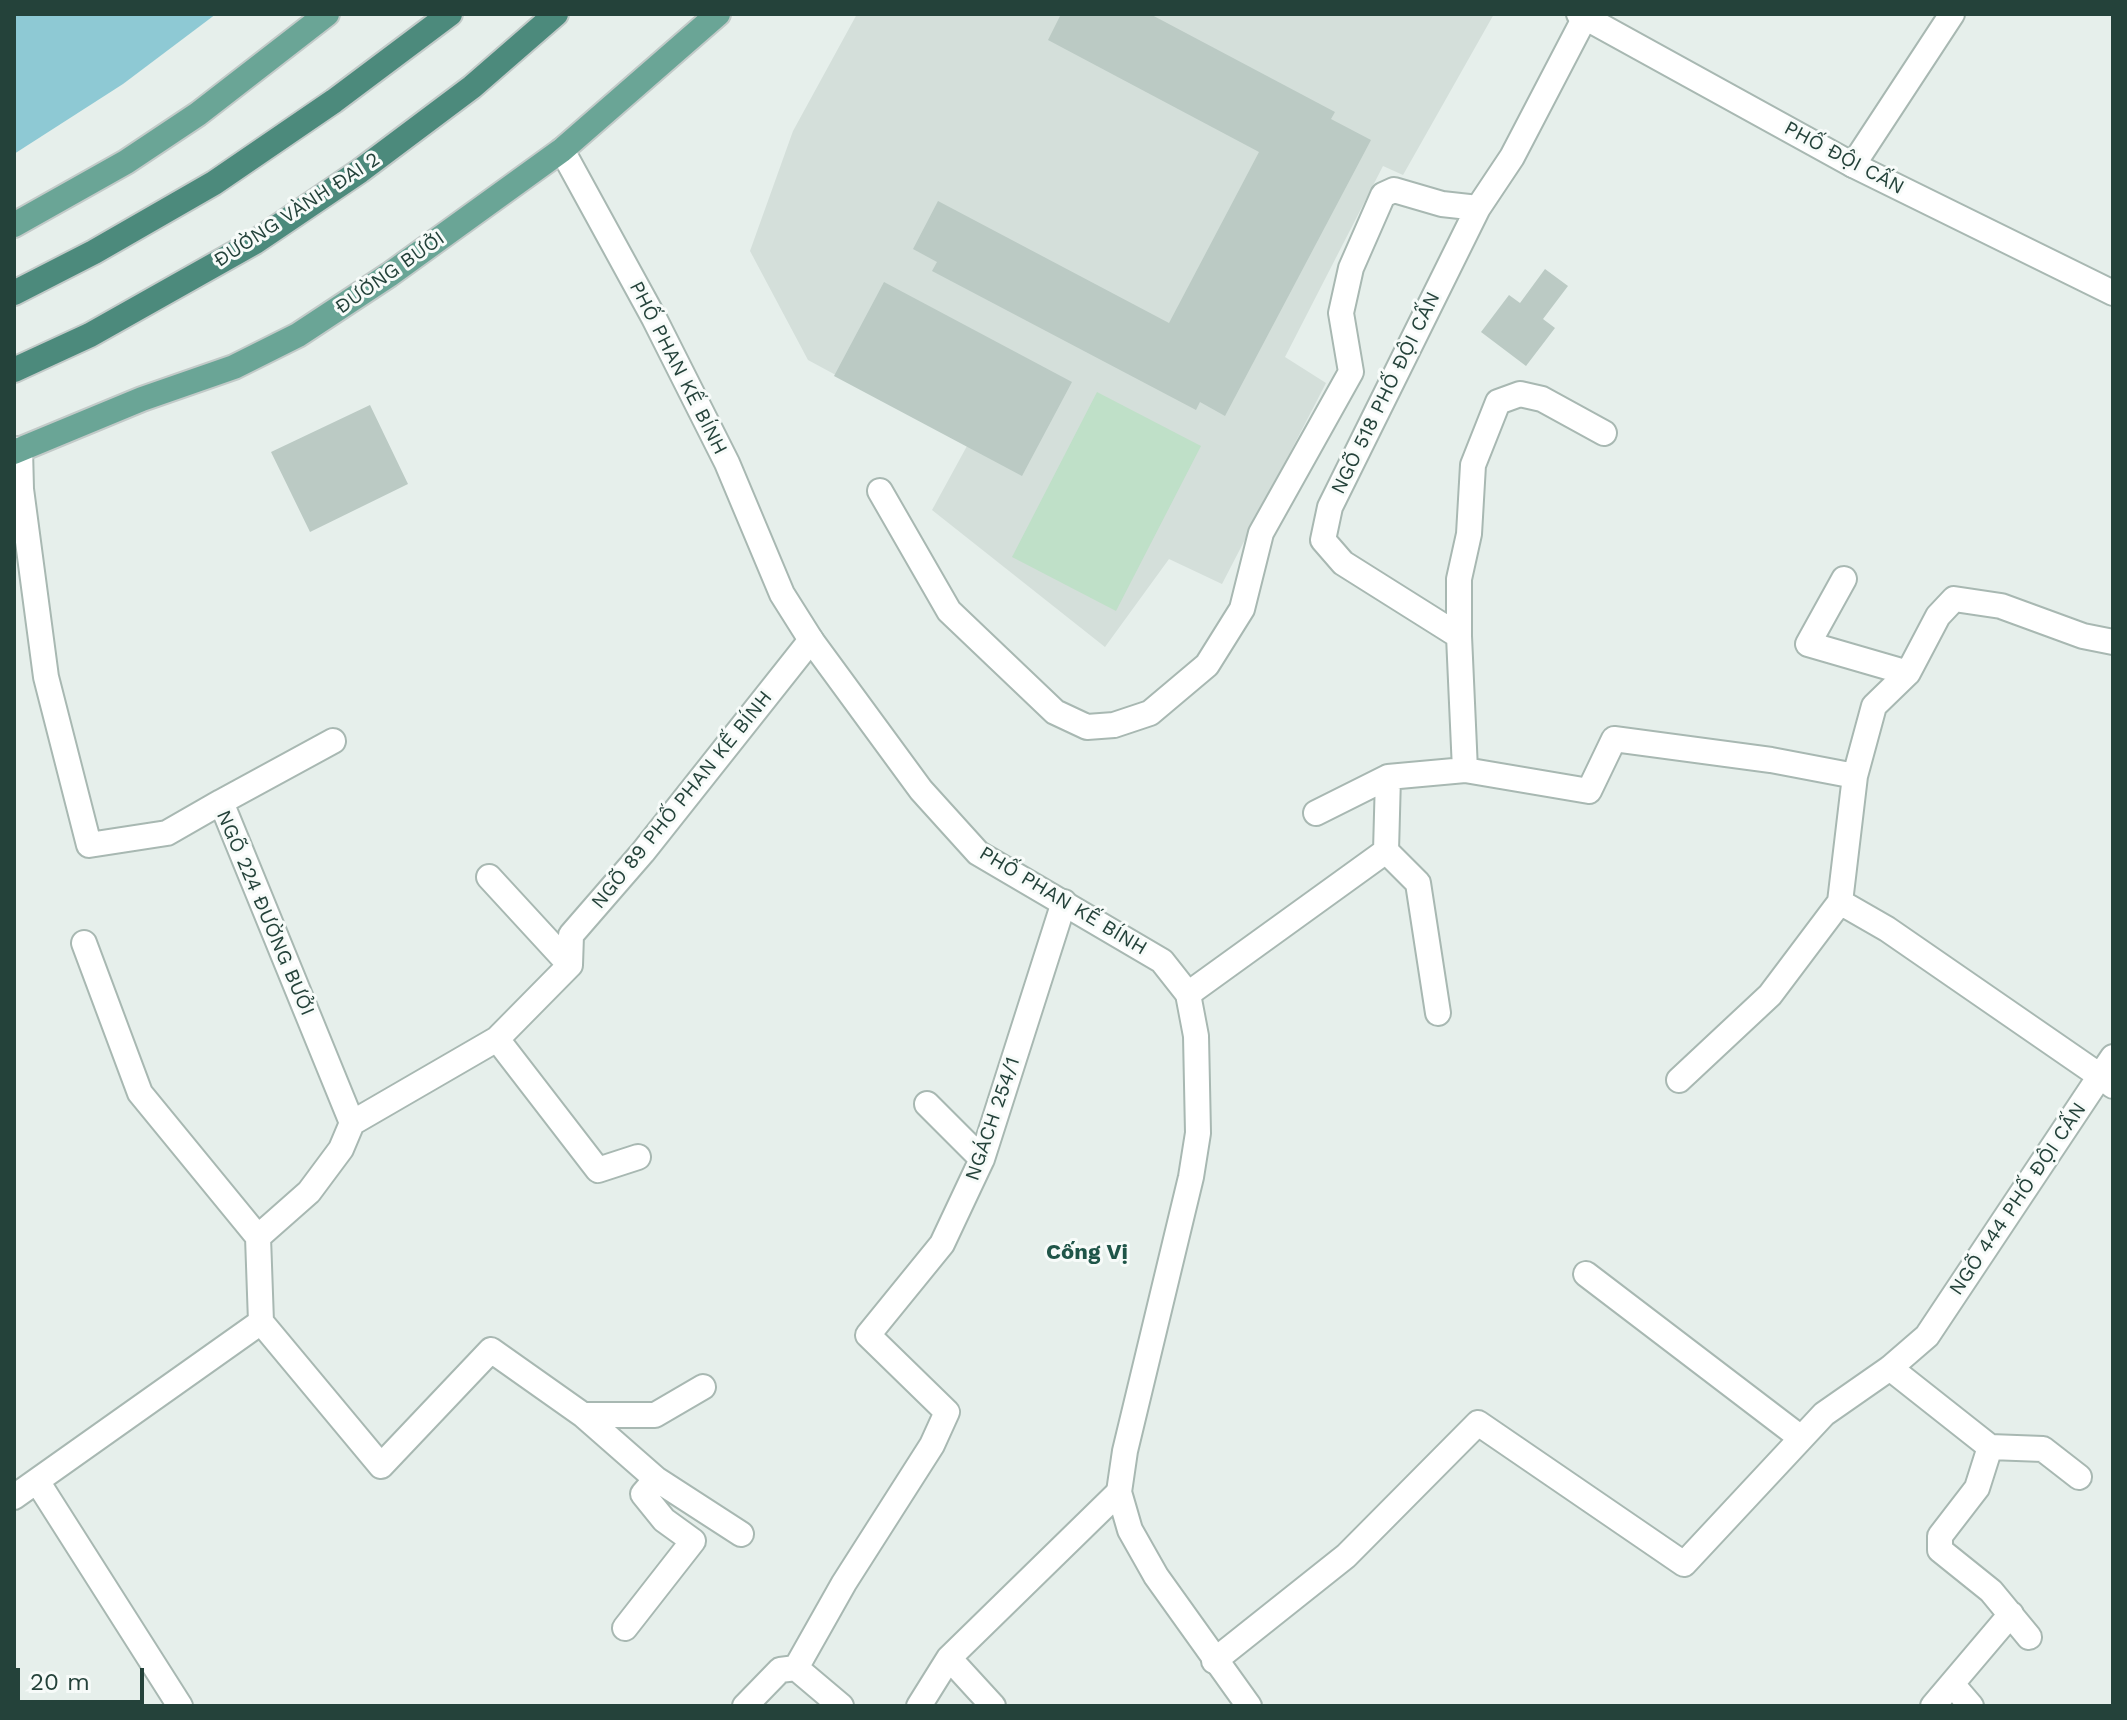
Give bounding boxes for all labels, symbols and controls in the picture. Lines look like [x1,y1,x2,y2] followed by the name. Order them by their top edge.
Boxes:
[1780,116,1908,200] street label: PHỐ ĐỘI CẤN
[210,147,384,273] street label: ĐƯỜNG VÀNH ĐAI 2
[331,226,449,320] street label: ĐƯỜNG BƯỞI
[624,277,732,459] street label: PHỐ PHAN KẾ BÍNH
[1327,288,1445,498] street label: NGÕ 518 PHỐ ĐỘI CẤN
[587,686,777,914] street label: NGÕ 89 PHỐ PHAN KẾ BÍNH
[211,807,319,1019] street label: NGÕ 224 ĐƯỜNG BƯỞI
[975,841,1151,961] street label: PHỐ PHAN KẾ BÍNH
[961,1054,1025,1184] street label: NGÁCH 254/1
[1945,1098,2091,1300] street label: NGÕ 444 PHỐ ĐỘI CẤN
[1046,1240,1128,1266] district label: Cống Vị
[20,1652,148,1702] scale bar
[30,1668,90,1696] text: 20 m

